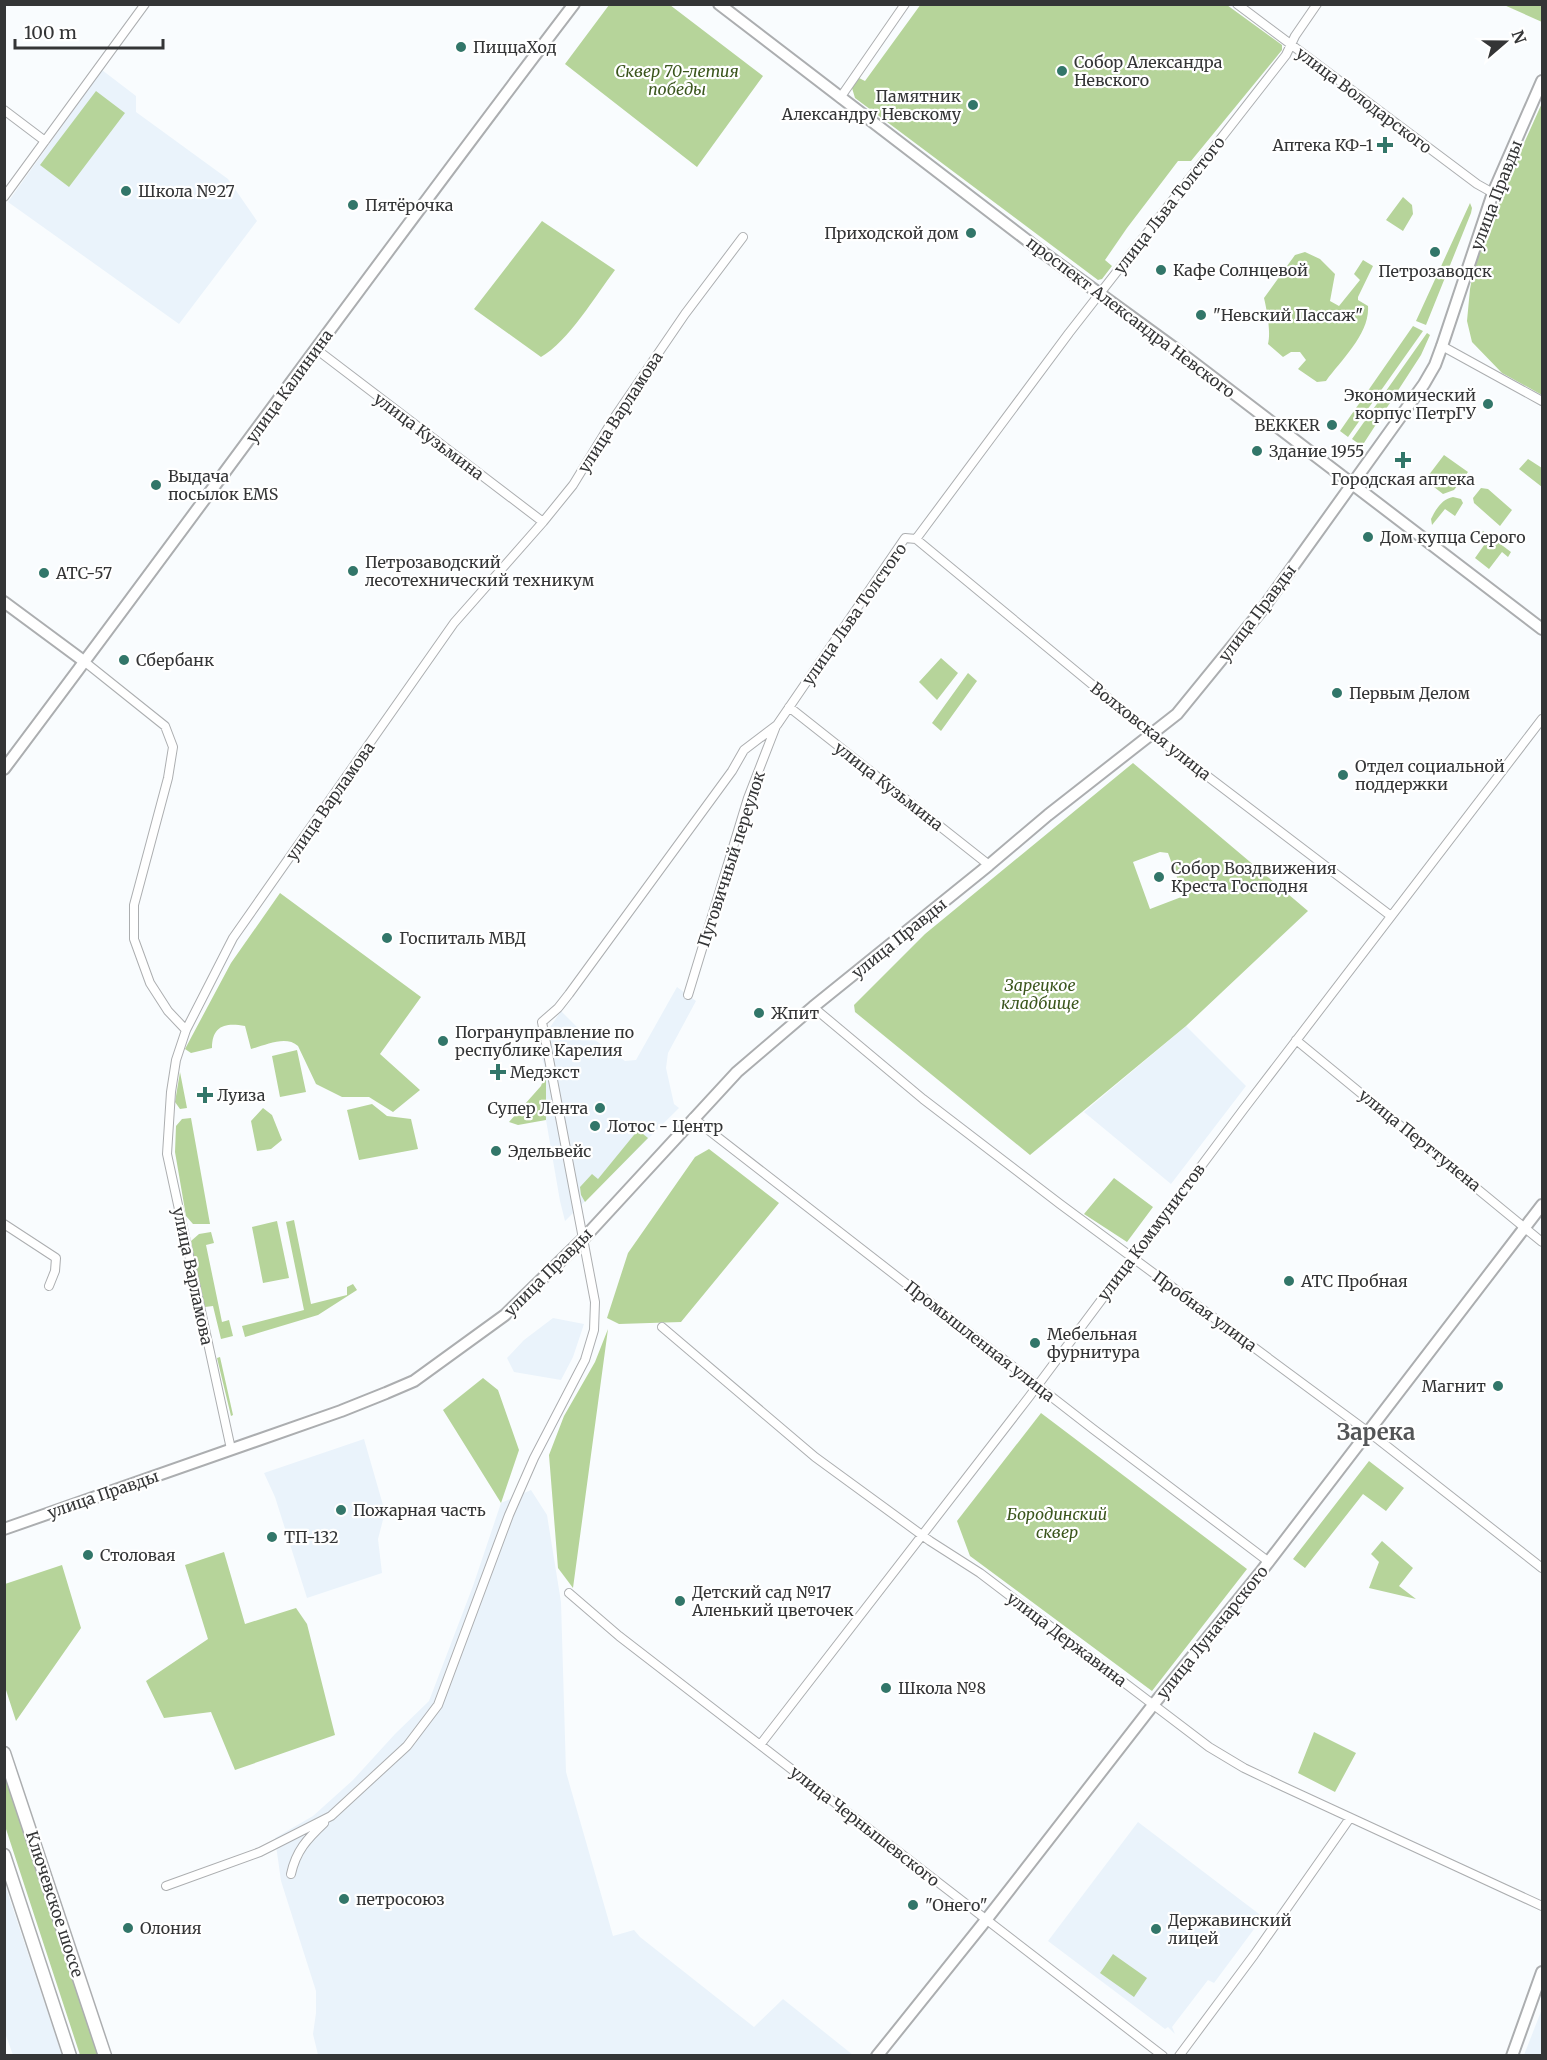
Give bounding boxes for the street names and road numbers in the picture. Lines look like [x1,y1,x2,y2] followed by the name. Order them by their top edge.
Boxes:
[1292,42,1436,158] street label: улица Володарского
[1109,132,1229,278] street label: улица Льва Толстого
[1466,137,1526,253] street label: улица Правды
[1023,232,1239,402] street label: проспект Александра Невского
[241,325,337,447] street label: улица Калинина
[573,347,667,476] street label: улица Варламова
[370,388,488,484] street label: улица Кузьмина
[797,539,911,689] street label: улица Льва Толстого
[1214,560,1300,666] street label: улица Правды
[1087,678,1216,785] street label: Волховская улица
[281,737,379,864] street label: улица Варламова
[831,737,948,835] street label: улица Кузьмина
[693,768,769,950] street label: Пуговичный переулок
[847,893,951,982] street label: улица Правды
[1355,1085,1485,1196] street label: улица Перттунена
[1093,1160,1209,1304] street label: улица Коммунистов
[169,1205,217,1347] street label: улица Варламова
[500,1224,596,1320] street label: улица Правды
[1149,1267,1261,1356] street label: Пробная улица
[901,1276,1059,1406] street label: Промышленная улица
[45,1466,162,1522] street label: улица Правды
[1152,1561,1272,1703] street label: улица Луначарского
[1003,1587,1131,1691] street label: улица Державина
[786,1761,944,1891] street label: улица Чернышевского
[22,1828,88,1980] street label: Ключевское шоссе

